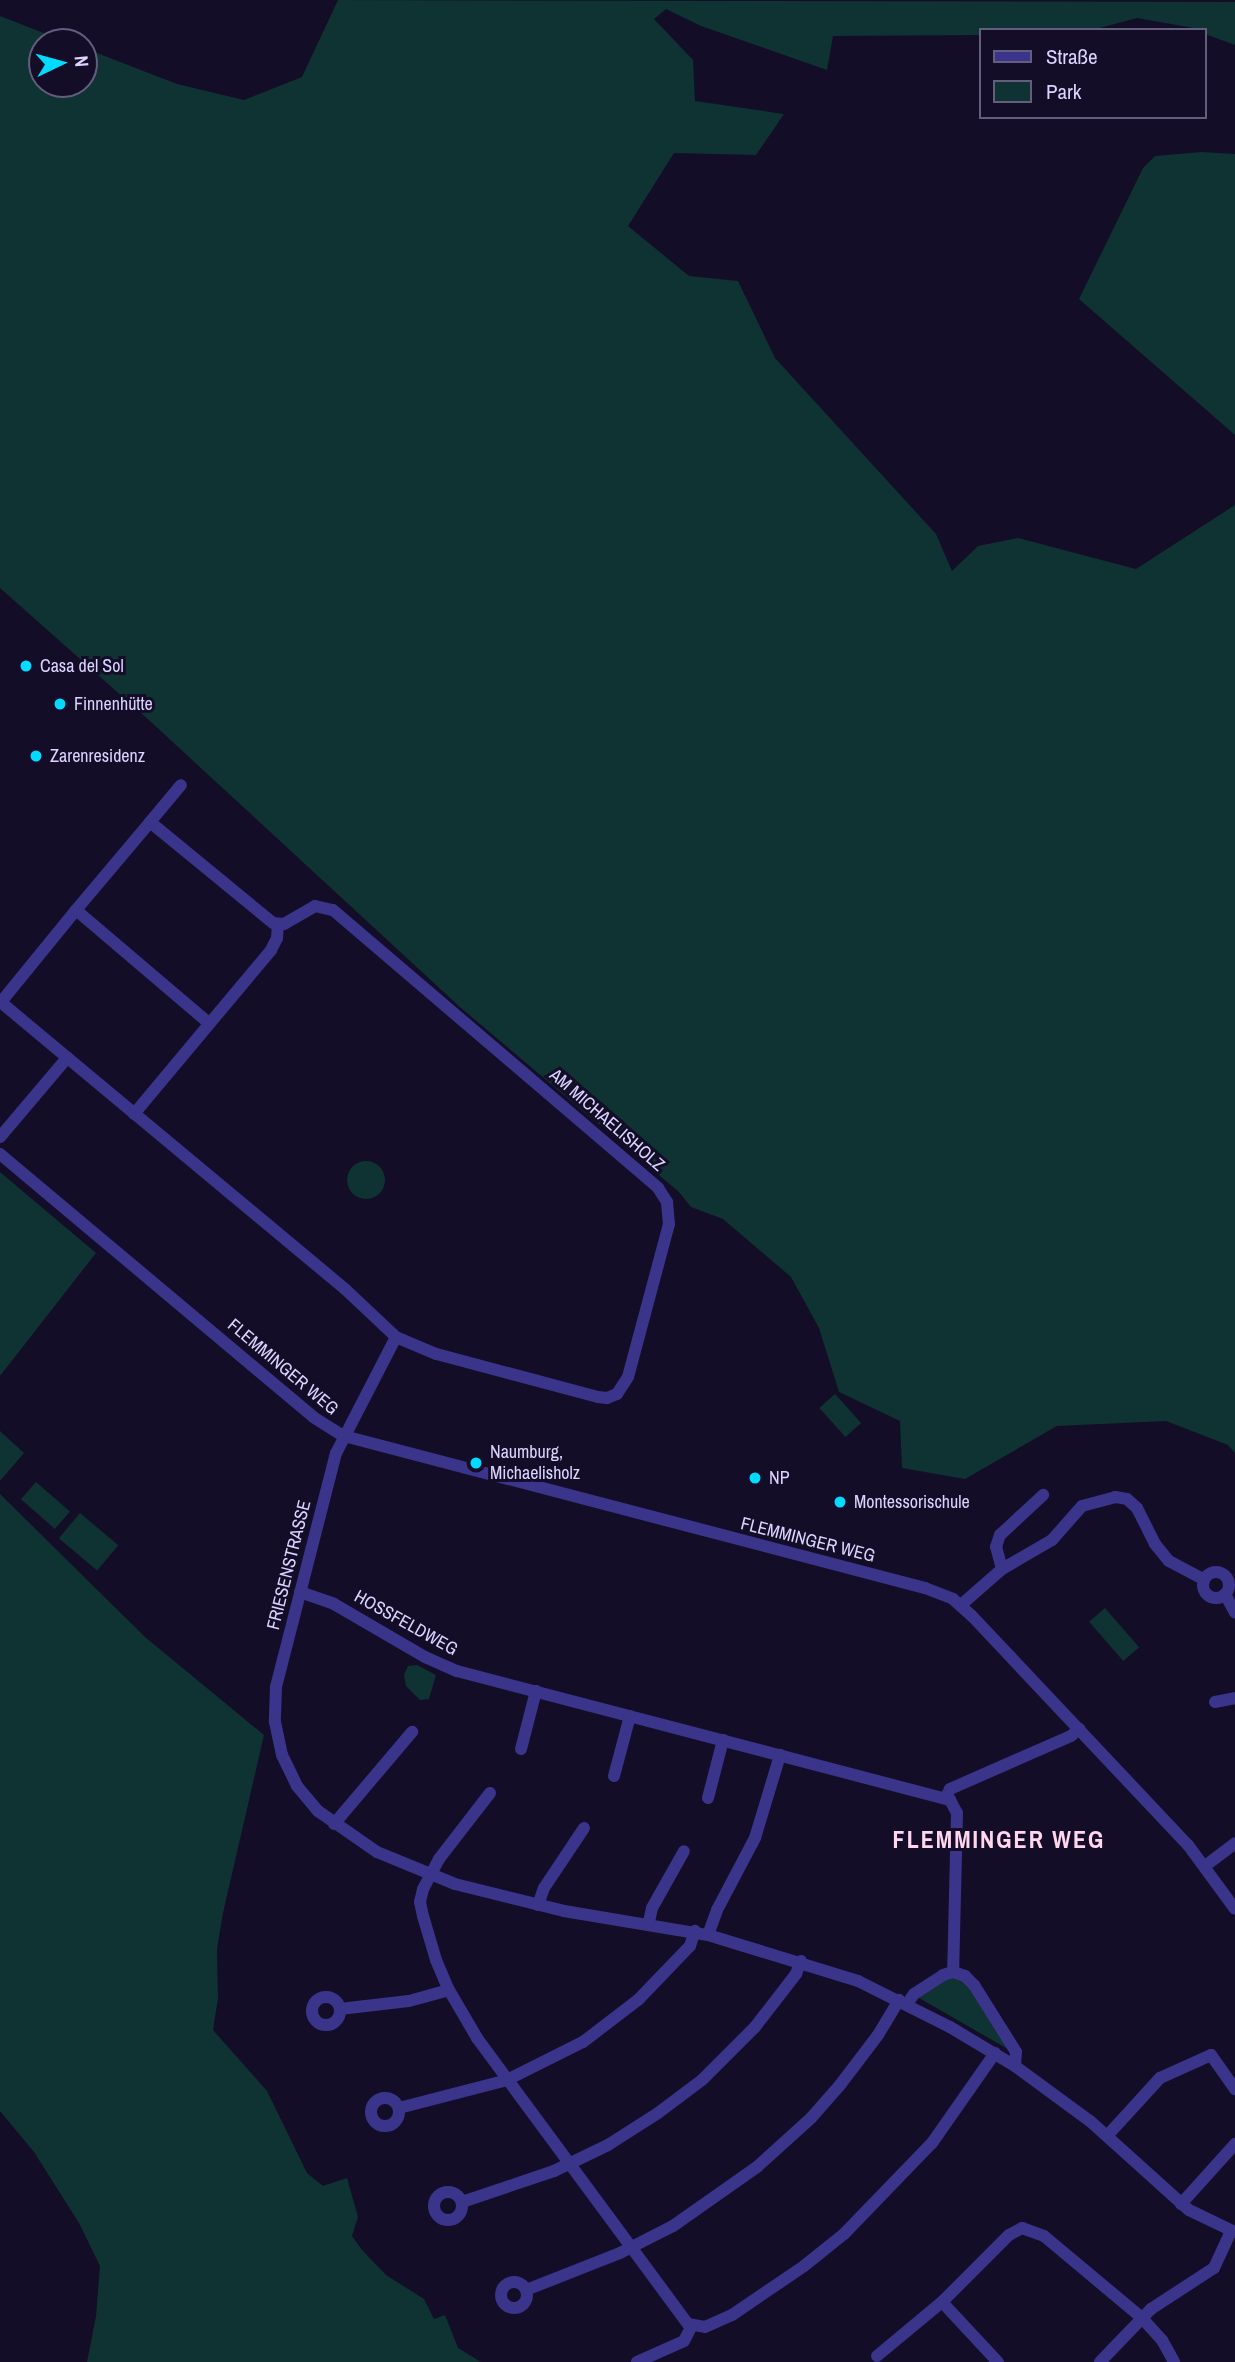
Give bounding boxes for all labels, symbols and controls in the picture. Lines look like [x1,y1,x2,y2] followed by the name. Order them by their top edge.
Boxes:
[28,28,98,98] north arrow
[979,28,1207,119] legend
[1046,42,1098,71] text: Straße
[68,55,95,68] text: N
[1046,77,1081,106] text: Park
[40,655,124,677] place label: Casa del Sol
[18,658,34,674] marker: Casa del Sol
[74,693,153,715] place label: Finnenhütte
[52,696,68,712] marker: Finnenhütte
[50,745,145,767] place label: Zarenresidenz
[28,748,44,764] marker: Zarenresidenz
[545,1064,669,1176] street label: AM MICHAELISHOLZ
[223,1314,343,1420] street label: FLEMMINGER WEG
[490,1442,580,1484] place label: Naumburg, Michaelisholz
[468,1455,484,1471] marker: Naumburg, Michaelisholz
[769,1467,790,1489] place label: NP
[747,1470,763,1486] marker: NP
[854,1491,970,1513] place label: Montessorischule
[832,1494,848,1510] marker: Montessorischule
[262,1498,316,1632] street label: FRIESENSTRASSE
[739,1513,877,1567] street label: FLEMMINGER WEG
[351,1586,461,1660] street label: HOSSFELDWEG
[894,1826,1104,1854] district label: FLEMMINGER WEG

